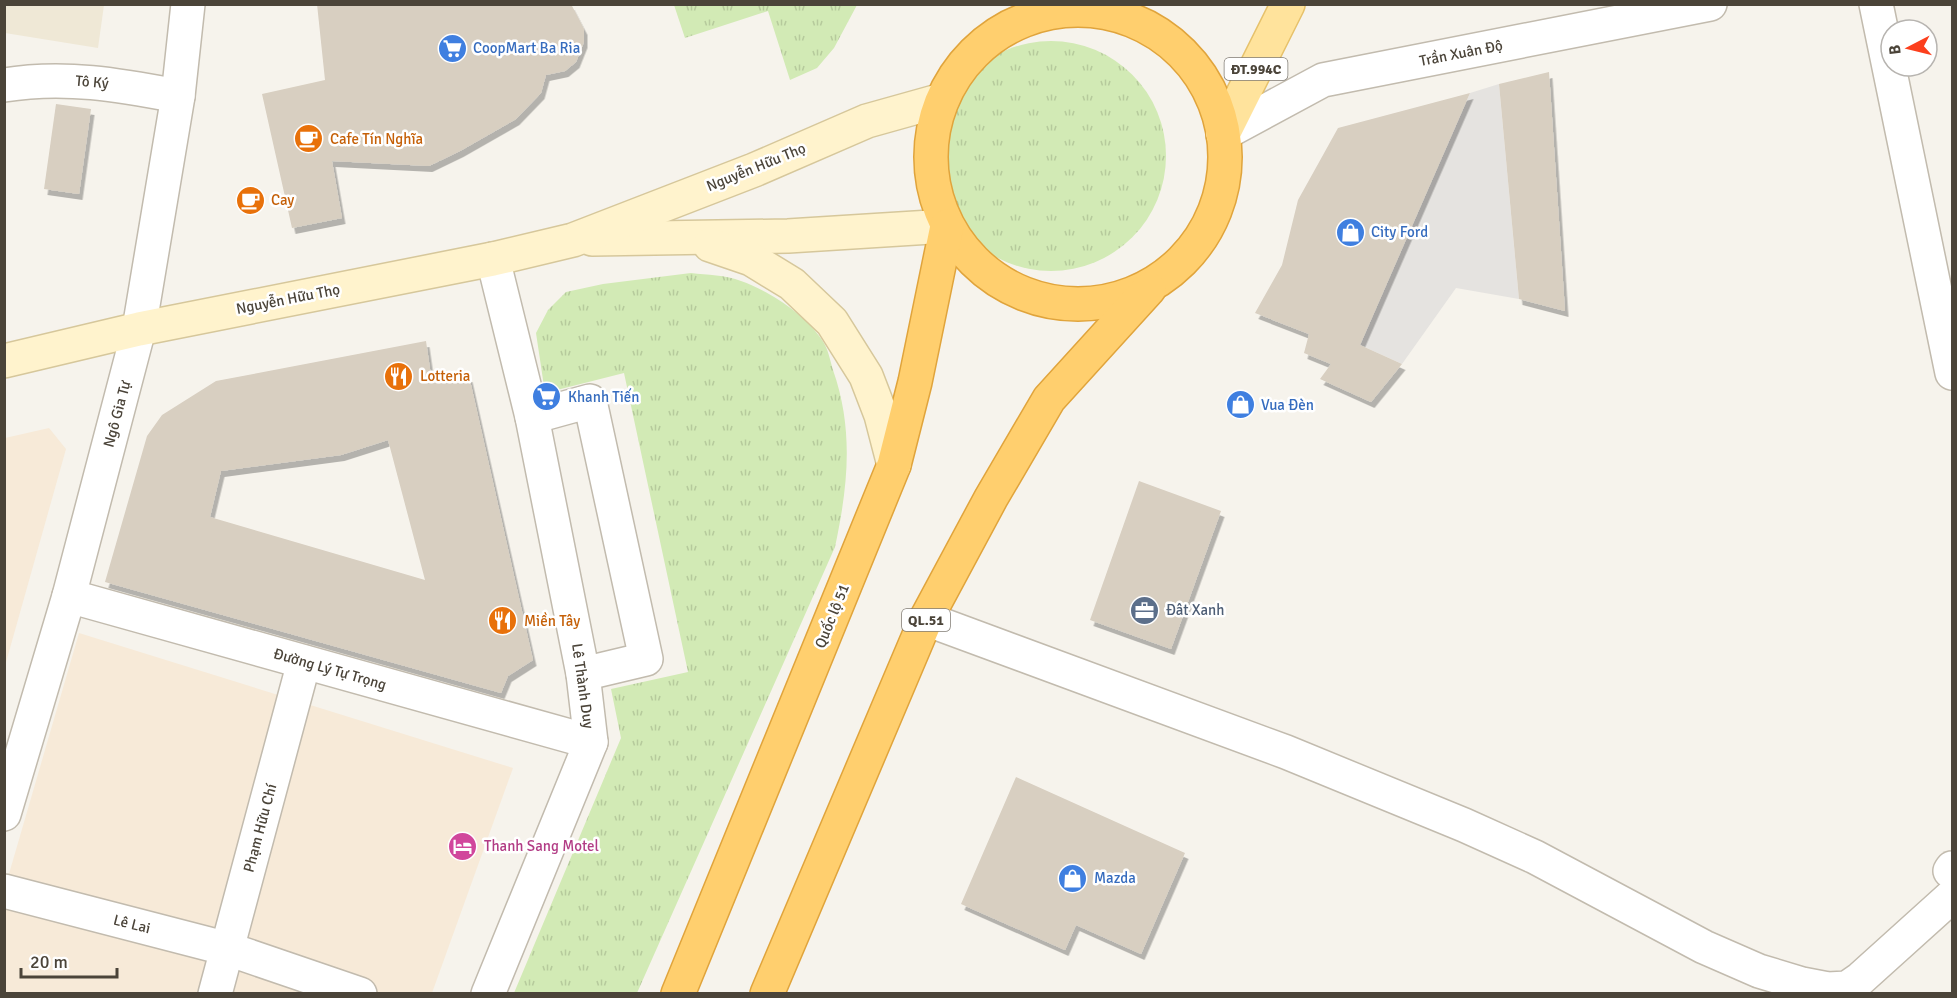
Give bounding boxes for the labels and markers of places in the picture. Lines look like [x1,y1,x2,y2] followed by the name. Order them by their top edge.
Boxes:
[436,32,468,64] supermarket icon: CoopMart Ba Ria
[473,39,580,57] place label: CoopMart Ba Ria
[293,123,325,155] cafe icon: Cafe Tín Nghĩa
[330,130,423,148] place label: Cafe Tín Nghĩa
[234,184,266,216] cafe icon: Cay
[271,191,294,209] place label: Cay
[1334,216,1366,248] shop icon: City Ford
[1371,223,1428,241] place label: City Ford
[383,360,415,392] restaurant icon: Lotteria
[420,367,470,385] place label: Lotteria
[531,381,563,413] supermarket icon: Khanh Tiến
[568,388,640,406] place label: Khanh Tiến
[1224,389,1256,421] shop icon: Vua Đèn
[1261,396,1314,414] place label: Vua Đèn
[1129,594,1161,626] office icon: Đât Xanh
[1166,601,1224,619] place label: Đât Xanh
[487,605,519,637] restaurant icon: Miền Tây
[524,612,580,630] place label: Miền Tây
[447,830,479,862] hotel icon: Thanh Sang Motel
[484,837,599,855] place label: Thanh Sang Motel
[1057,862,1089,894] shop icon: Mazda
[1094,869,1136,887] place label: Mazda

